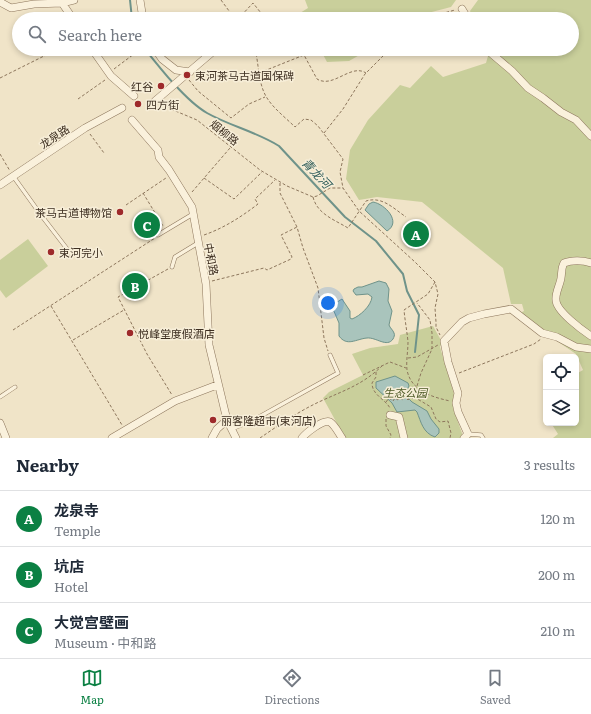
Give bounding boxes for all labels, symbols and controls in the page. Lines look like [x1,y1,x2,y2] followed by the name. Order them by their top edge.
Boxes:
[12,12,579,56] search box
[26,23,48,45] icon: search
[58,23,142,46] text: Search here
[195,67,294,83] place label: 束河茶马古道国保碑
[182,70,192,80] marker: 束河茶马古道国保碑
[131,78,153,94] place label: 红谷
[156,81,166,91] marker: 红谷
[146,96,179,112] place label: 四方街
[133,99,143,109] marker: 四方街
[207,115,243,149] street label: 烟柳路
[36,120,72,152] street label: 龙泉路
[298,154,337,194] water label: 青龙河
[35,204,112,220] place label: 茶马古道博物馆
[115,207,125,217] marker: 茶马古道博物馆
[134,210,160,240] pin: C
[403,219,429,249] pin: A
[201,241,223,277] street label: 中和路
[59,244,103,260] place label: 束河完小
[46,247,56,257] marker: 束河完小
[122,271,148,301] pin: B
[318,293,338,313] your location
[138,325,215,341] place label: 悦峰堂度假酒店
[125,328,135,338] marker: 悦峰堂度假酒店
[543,354,579,426] map controls
[543,354,579,390] button: locate
[383,384,429,400] park label: 生态公园
[543,390,579,426] button: layers
[221,412,316,428] place label: 丽客隆超市(束河店)
[208,415,218,425] marker: 丽客隆超市(束河店)
[16,452,79,477] text: Nearby
[524,455,575,474] text: 3 results
[54,498,99,521] text: 龙泉寺
[24,509,34,528] text: A
[540,509,575,528] text: 120 m
[54,521,101,540] text: Temple
[54,554,84,577] text: 坑店
[25,565,33,584] text: B
[538,565,575,584] text: 200 m
[54,577,88,596] text: Hotel
[54,610,129,633] text: 大觉宫壁画
[24,621,34,640] text: C
[540,621,575,640] text: 210 m
[54,633,157,652] text: Museum · 中和路
[80,667,104,707] tab: Map
[264,667,319,707] tab: Directions
[480,667,511,707] tab: Saved

